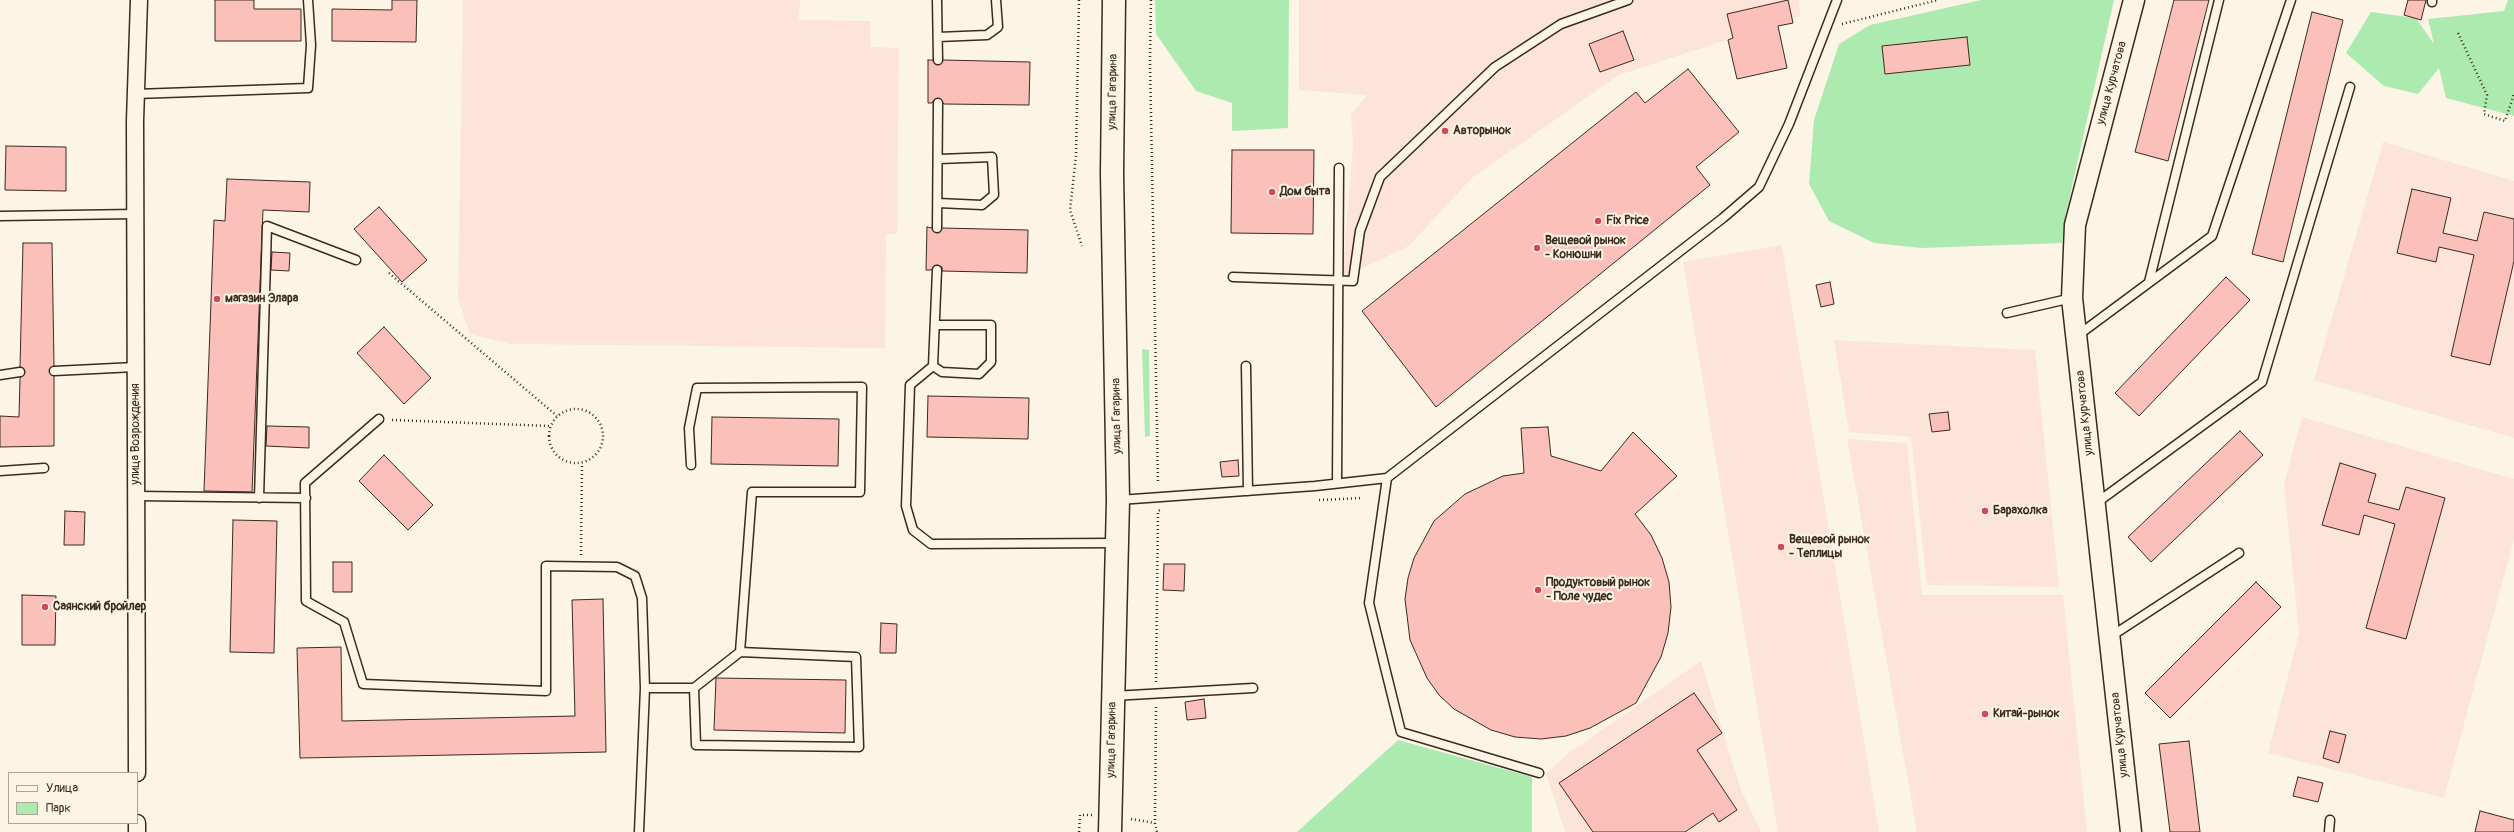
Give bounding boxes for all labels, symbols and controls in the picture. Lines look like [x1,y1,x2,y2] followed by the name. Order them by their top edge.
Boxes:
[2094,40,2130,126] street label: улица Курчатова
[1105,54,1121,130] street label: улица Гагарина
[1453,124,1511,138] place label: Авторынок
[1440,126,1450,136] marker: Авторынок
[1280,185,1330,199] place label: Дом быта
[1267,187,1277,197] marker: Дом быта
[1606,214,1649,228] place label: Fix Price
[1593,216,1603,226] marker: Fix Price
[1545,234,1626,262] place label: Вещевой рынок - Конюшни
[1532,243,1542,253] marker: Вещевой рынок - Конюшни
[225,292,298,306] place label: магазин Элара
[212,294,222,304] marker: магазин Элара
[2073,370,2097,456] street label: улица Курчатова
[1109,378,1125,454] street label: улица Гагарина
[129,383,143,485] street label: улица Возрождения
[1993,504,2048,518] place label: Барахолка
[1980,506,1990,516] marker: Барахолка
[1789,533,1870,561] place label: Вещевой рынок - Теплицы
[1776,542,1786,552] marker: Вещевой рынок - Теплицы
[1546,576,1650,604] place label: Продуктовый рынок - Поле чудес
[1533,585,1543,595] marker: Продуктовый рынок - Поле чудес
[53,600,146,614] place label: Саянский бройлер
[40,602,50,612] marker: Саянский бройлер
[2108,692,2132,778] street label: улица Курчатова
[1104,702,1120,778] street label: улица Гагарина
[1993,707,2060,721] place label: Китай-рынок
[1980,709,1990,719] marker: Китай-рынок
[8,772,138,824] legend
[46,781,78,796] text: Улица
[46,801,71,816] text: Парк

